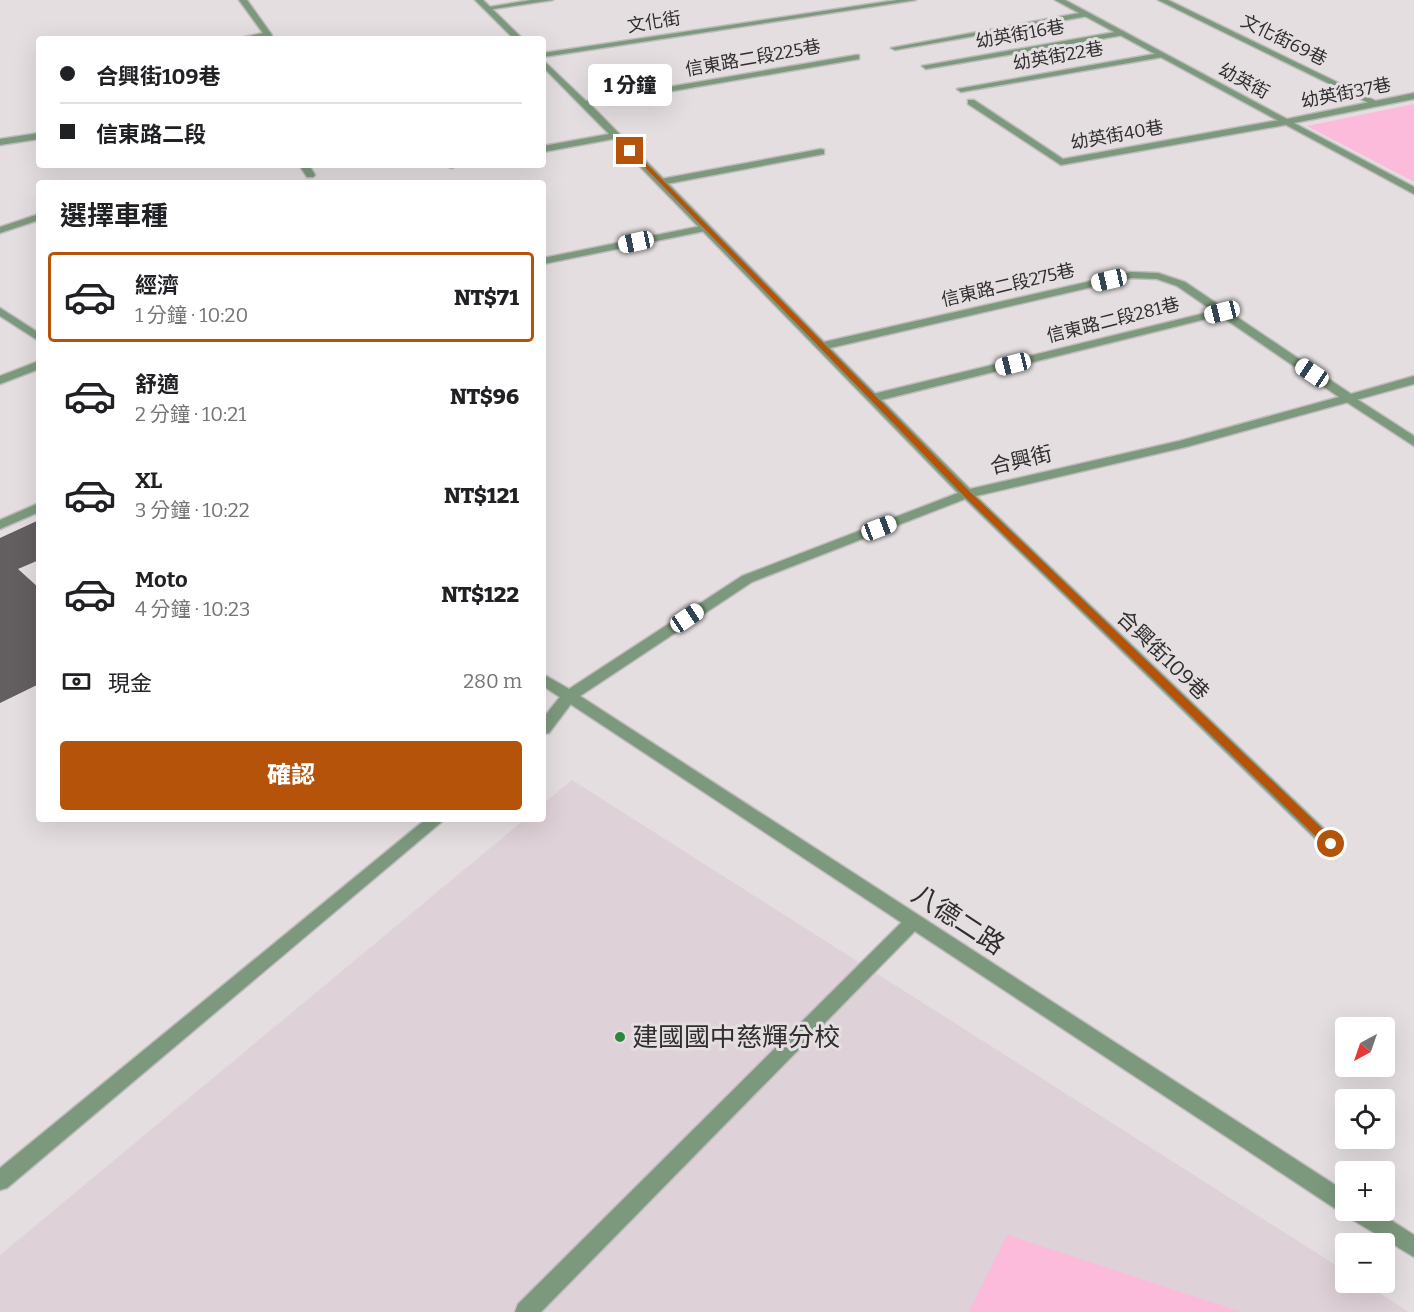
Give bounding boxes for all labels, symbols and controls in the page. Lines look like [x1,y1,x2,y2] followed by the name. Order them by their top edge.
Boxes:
[626,7,682,37] street label: 文化街
[1237,10,1331,70] street label: 文化街69巷
[974,15,1066,53] street label: 幼英街16巷
[684,35,822,81] street label: 信東路二段225巷
[1011,37,1105,75] street label: 幼英街22巷
[1215,59,1273,103] street label: 幼英街
[96,63,220,90] text: 合興街109巷
[588,64,672,106] callout: 1 分鐘
[604,73,656,97] text: 1 分鐘
[1299,73,1393,113] street label: 幼英街37巷
[1069,116,1165,154] street label: 幼英街40巷
[96,121,206,148] text: 信東路二段
[616,137,643,164] route end
[60,200,168,232] text: 選擇車種
[617,229,655,255] car
[939,259,1077,311] street label: 信東路二段275巷
[1089,267,1129,293] car
[63,270,117,324] icon: car
[135,272,179,299] text: 經濟
[454,284,519,311] text: NT$71
[1044,293,1182,347] street label: 信東路二段281巷
[1202,299,1242,325] car
[135,303,248,327] text: 1 分鐘 · 10:20
[993,351,1033,377] car
[1292,355,1332,391] car
[63,369,117,423] icon: car
[135,371,179,398] text: 舒適
[450,383,519,410] text: NT$96
[135,402,246,426] text: 2 分鐘 · 10:21
[987,440,1055,480] street label: 合興街
[135,467,162,494] text: XL
[63,468,117,522] icon: car
[444,482,519,509] text: NT$121
[135,498,250,522] text: 3 分鐘 · 10:22
[859,513,899,543] car
[135,566,188,593] text: Moto
[63,567,117,621] icon: car
[441,581,519,608] text: NT$122
[135,597,250,621] text: 4 分鐘 · 10:23
[667,600,707,636] car
[1111,605,1215,705] street label: 合興街109巷
[60,665,93,698] icon: cash
[463,669,522,693] text: 280 m
[108,670,152,697] text: 現金
[60,741,522,810] button: 確認
[1317,830,1344,857] route start
[906,879,1010,961] street label: 八德二路
[1335,1017,1395,1077] north arrow
[1335,1017,1395,1293] map controls
[632,1022,840,1053] place label: 建國國中慈輝分校
[613,1030,627,1044] marker: 建國國中慈輝分校
[1335,1089,1395,1149] button: locate
[1335,1161,1395,1221] button: +
[1335,1233,1395,1293] button: −

